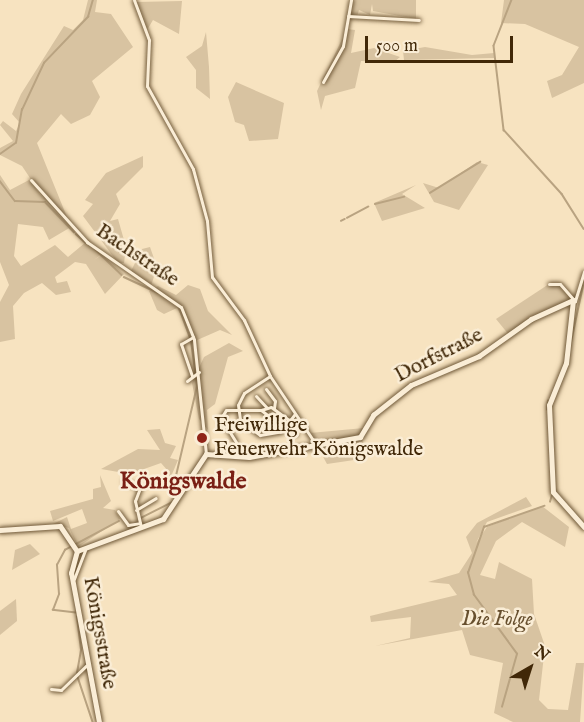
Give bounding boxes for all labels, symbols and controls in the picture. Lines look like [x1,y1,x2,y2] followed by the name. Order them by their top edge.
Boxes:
[368,24,516,62] scale bar
[376,35,418,58] text: 500 m
[91,219,183,293] street label: Bachstraße
[391,323,487,389] street label: Dorfstraße
[214,413,423,463] place label: Freiwillige Feuerwehr Königswalde
[195,431,209,445] marker: Freiwillige Feuerwehr Königswalde
[119,468,247,496] district label: Königswalde
[77,575,121,691] street label: Königsstraße
[461,607,533,633] park label: Die Folge
[500,638,560,698] north arrow
[530,642,553,666] text: N

